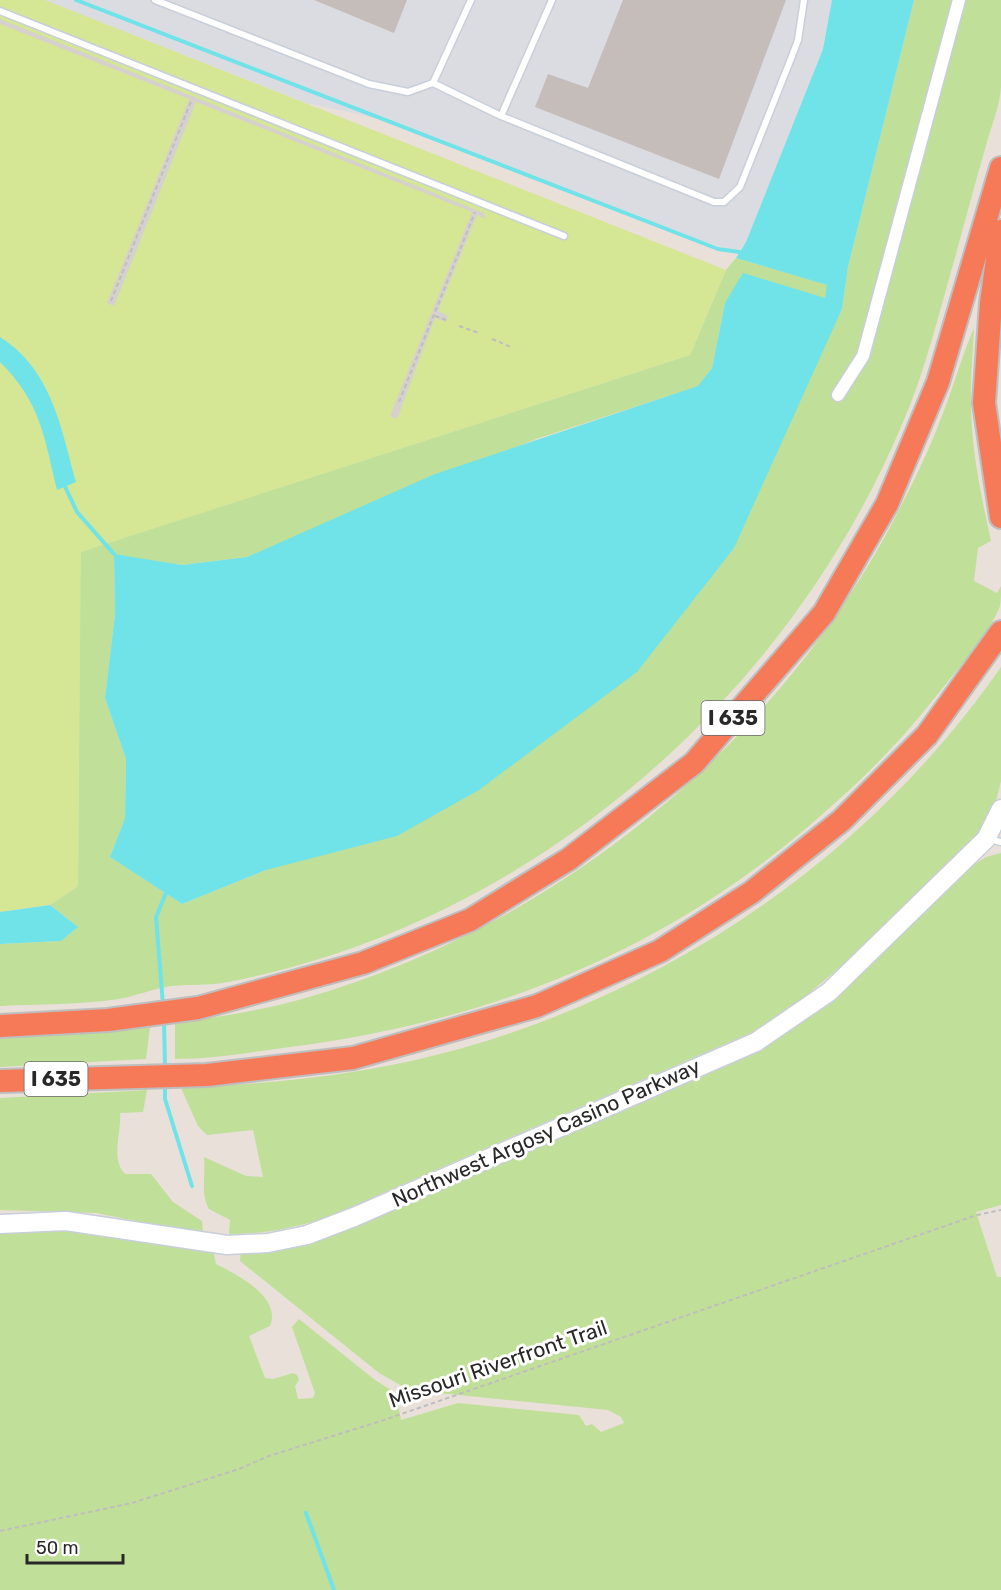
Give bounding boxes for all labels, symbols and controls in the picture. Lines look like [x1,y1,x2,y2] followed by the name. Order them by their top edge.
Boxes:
[702,701,764,735] road number: I 635
[388,1053,704,1212] street label: Northwest Argosy Casino Parkway
[25,1062,88,1096] road number: I 635
[385,1314,610,1413] street label: Missouri Riverfront Trail
[27,1527,123,1565] scale bar
[36,1537,79,1559] text: 50 m

